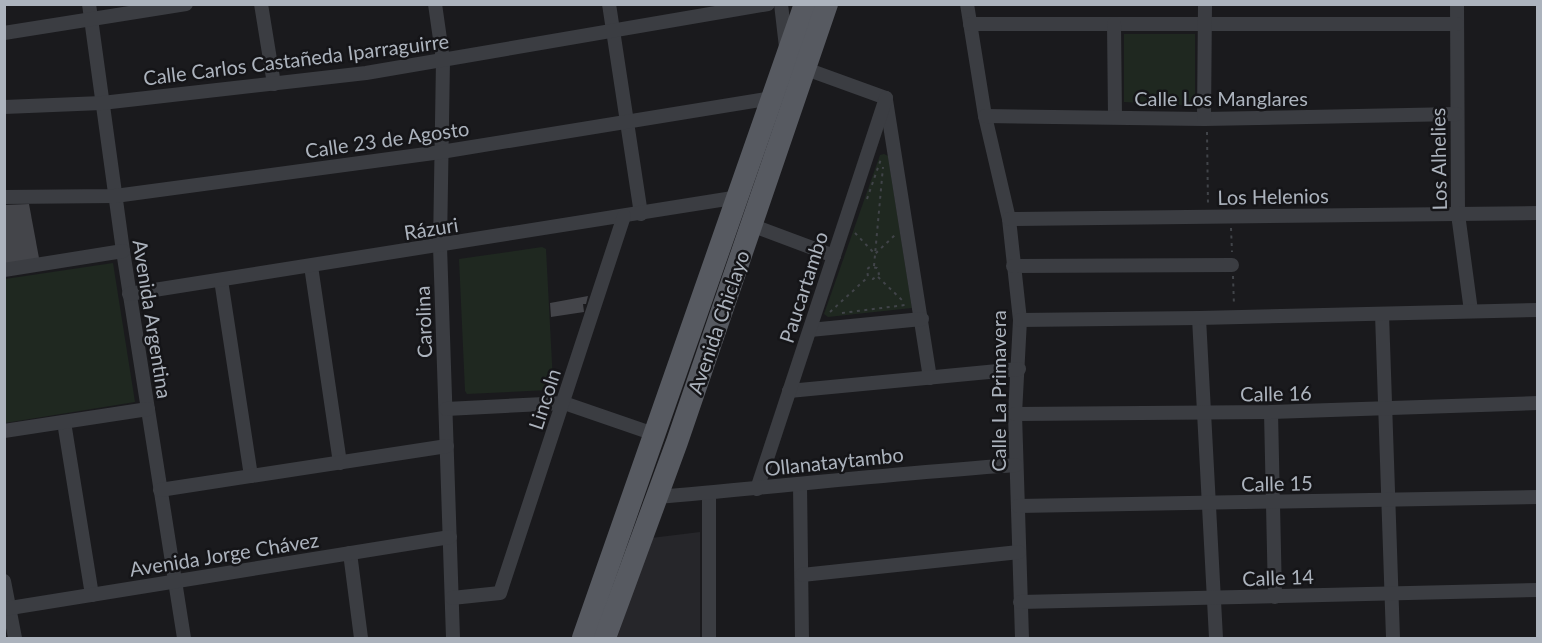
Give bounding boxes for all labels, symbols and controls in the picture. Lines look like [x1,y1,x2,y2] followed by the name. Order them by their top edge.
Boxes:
[142,28,450,90] street label: Calle Carlos Castañeda Iparraguirre
[1134,86,1308,110] street label: Calle Los Manglares
[1425,107,1451,211] street label: Los Alhelies
[304,116,470,162] street label: Calle 23 de Agosto
[1217,183,1329,209] street label: Los Helenios
[402,212,460,244] street label: Rázuri
[774,228,832,346] street label: Paucartambo
[129,238,177,400] street label: Avenida Argentina
[682,247,754,397] street label: Avenida Chiclayo
[410,286,436,358] street label: Carolina
[986,310,1010,472] street label: Calle La Primavera
[523,365,565,433] street label: Lincoln
[1240,380,1312,406] street label: Calle 16
[763,442,905,480] street label: Ollanataytambo
[1241,470,1313,496] street label: Calle 15
[128,527,320,581] street label: Avenida Jorge Chávez
[1242,564,1315,590] street label: Calle 14

